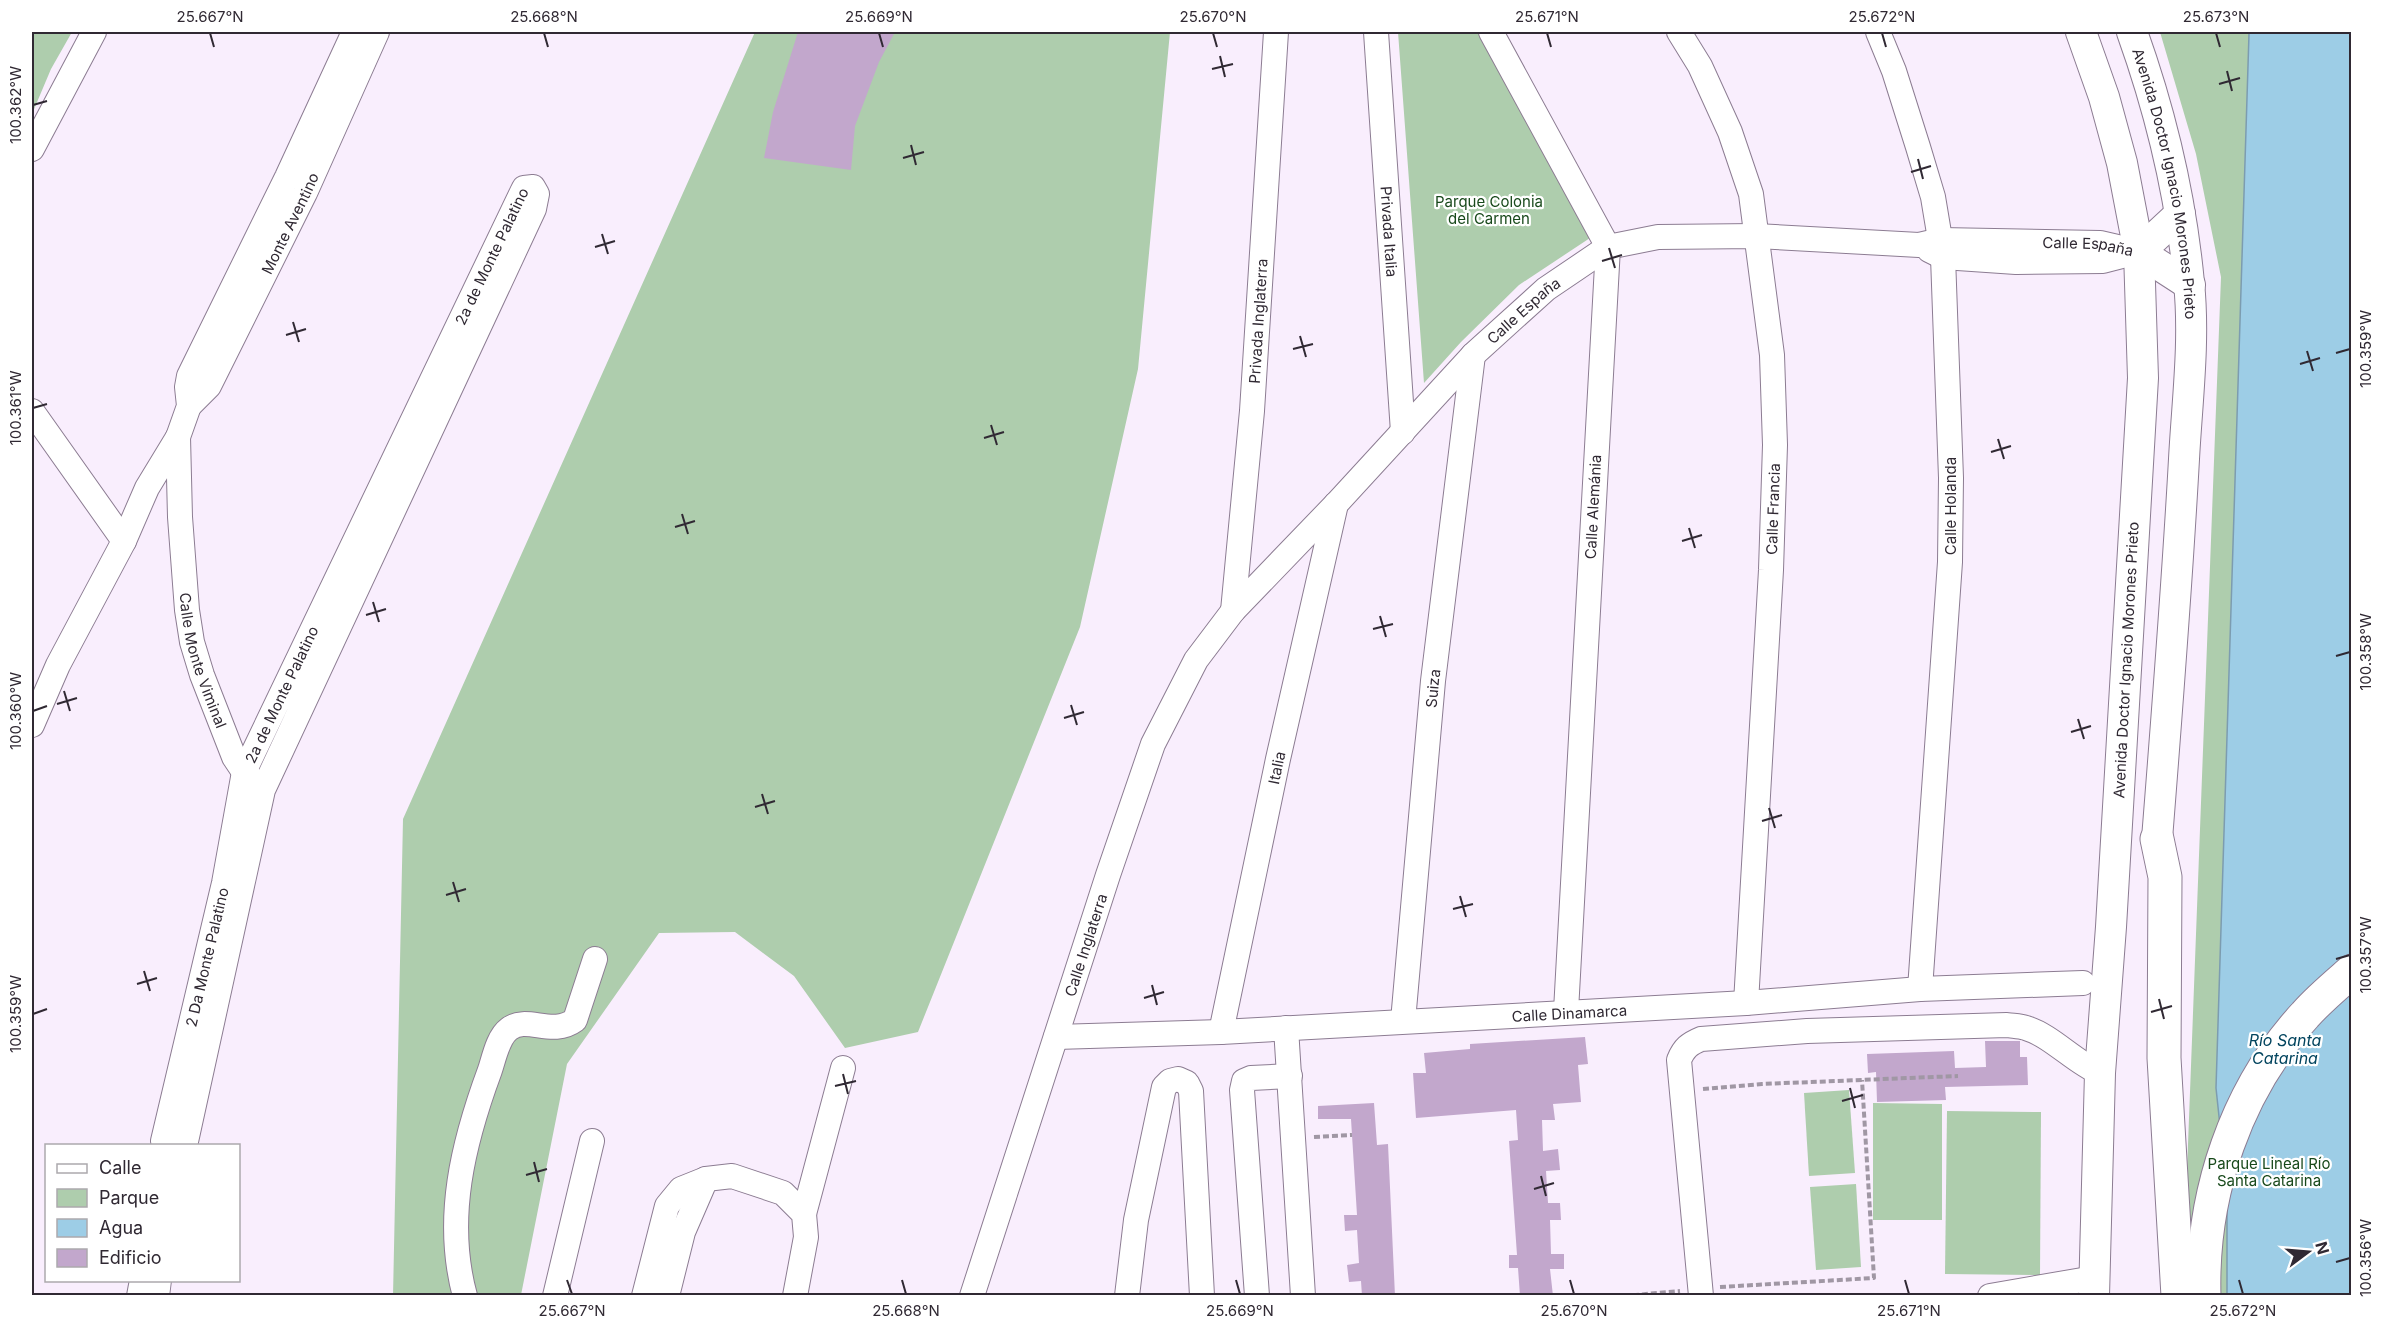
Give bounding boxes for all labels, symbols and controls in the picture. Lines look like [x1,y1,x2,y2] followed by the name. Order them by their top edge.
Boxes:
[176,7,244,26] text: 25.667°N
[510,7,578,26] text: 25.668°N
[845,7,913,26] text: 25.669°N
[1180,7,1246,26] text: 25.670°N
[1515,7,1579,26] text: 25.671°N
[1849,7,1915,26] text: 25.672°N
[2183,7,2249,26] text: 25.673°N
[2129,45,2201,320] street label: Avenida Doctor Ignacio Morones Prieto
[6,66,25,144] text: 100.362°W
[257,169,322,277] street label: Monte Aventino
[450,185,532,328] street label: 2a de Monte Palatino
[1377,185,1402,278] street label: Privada Italia
[1435,192,1543,228] park label: Parque Colonia del Carmen
[2042,232,2135,260] street label: Calle España
[1244,258,1271,384] street label: Privada Inglaterra
[1483,273,1564,348] street label: Calle España
[2356,310,2375,388] text: 100.359°W
[6,370,25,445] text: 100.361°W
[1581,454,1605,560] street label: Calle Alemánia
[1941,457,1960,555] street label: Calle Holanda
[1762,463,1784,555] street label: Calle Francia
[2109,521,2143,799] street label: Avenida Doctor Ignacio Morones Prieto
[176,592,231,731] street label: Calle Monte Viminal
[2356,613,2375,691] text: 100.358°W
[240,623,322,766] street label: 2a de Monte Palatino
[1421,668,1444,708] street label: Suiza
[6,672,25,750] text: 100.360°W
[1263,749,1289,786] street label: Italia
[181,886,232,1029] street label: 2 Da Monte Palatino
[1060,891,1111,999] street label: Calle Inglaterra
[2356,916,2375,994] text: 100.357°W
[6,975,25,1053] text: 100.359°W
[1511,1000,1628,1025] street label: Calle Dinamarca
[2249,1030,2322,1068] water label: Río Santa Catarina
[45,1144,240,1282] legend
[2208,1154,2330,1190] park label: Parque Lineal Río Santa Catarina
[99,1157,141,1178] text: Calle
[99,1187,159,1208] text: Parque
[99,1217,143,1238] text: Agua
[2356,1219,2375,1297] text: 100.356°W
[2278,1222,2338,1282] north arrow
[2311,1239,2334,1256] text: N
[99,1247,162,1268] text: Edificio
[538,1301,606,1320] text: 25.667°N
[872,1301,940,1320] text: 25.668°N
[1206,1301,1274,1320] text: 25.669°N
[1541,1301,1607,1320] text: 25.670°N
[1877,1301,1941,1320] text: 25.671°N
[2210,1301,2276,1320] text: 25.672°N

